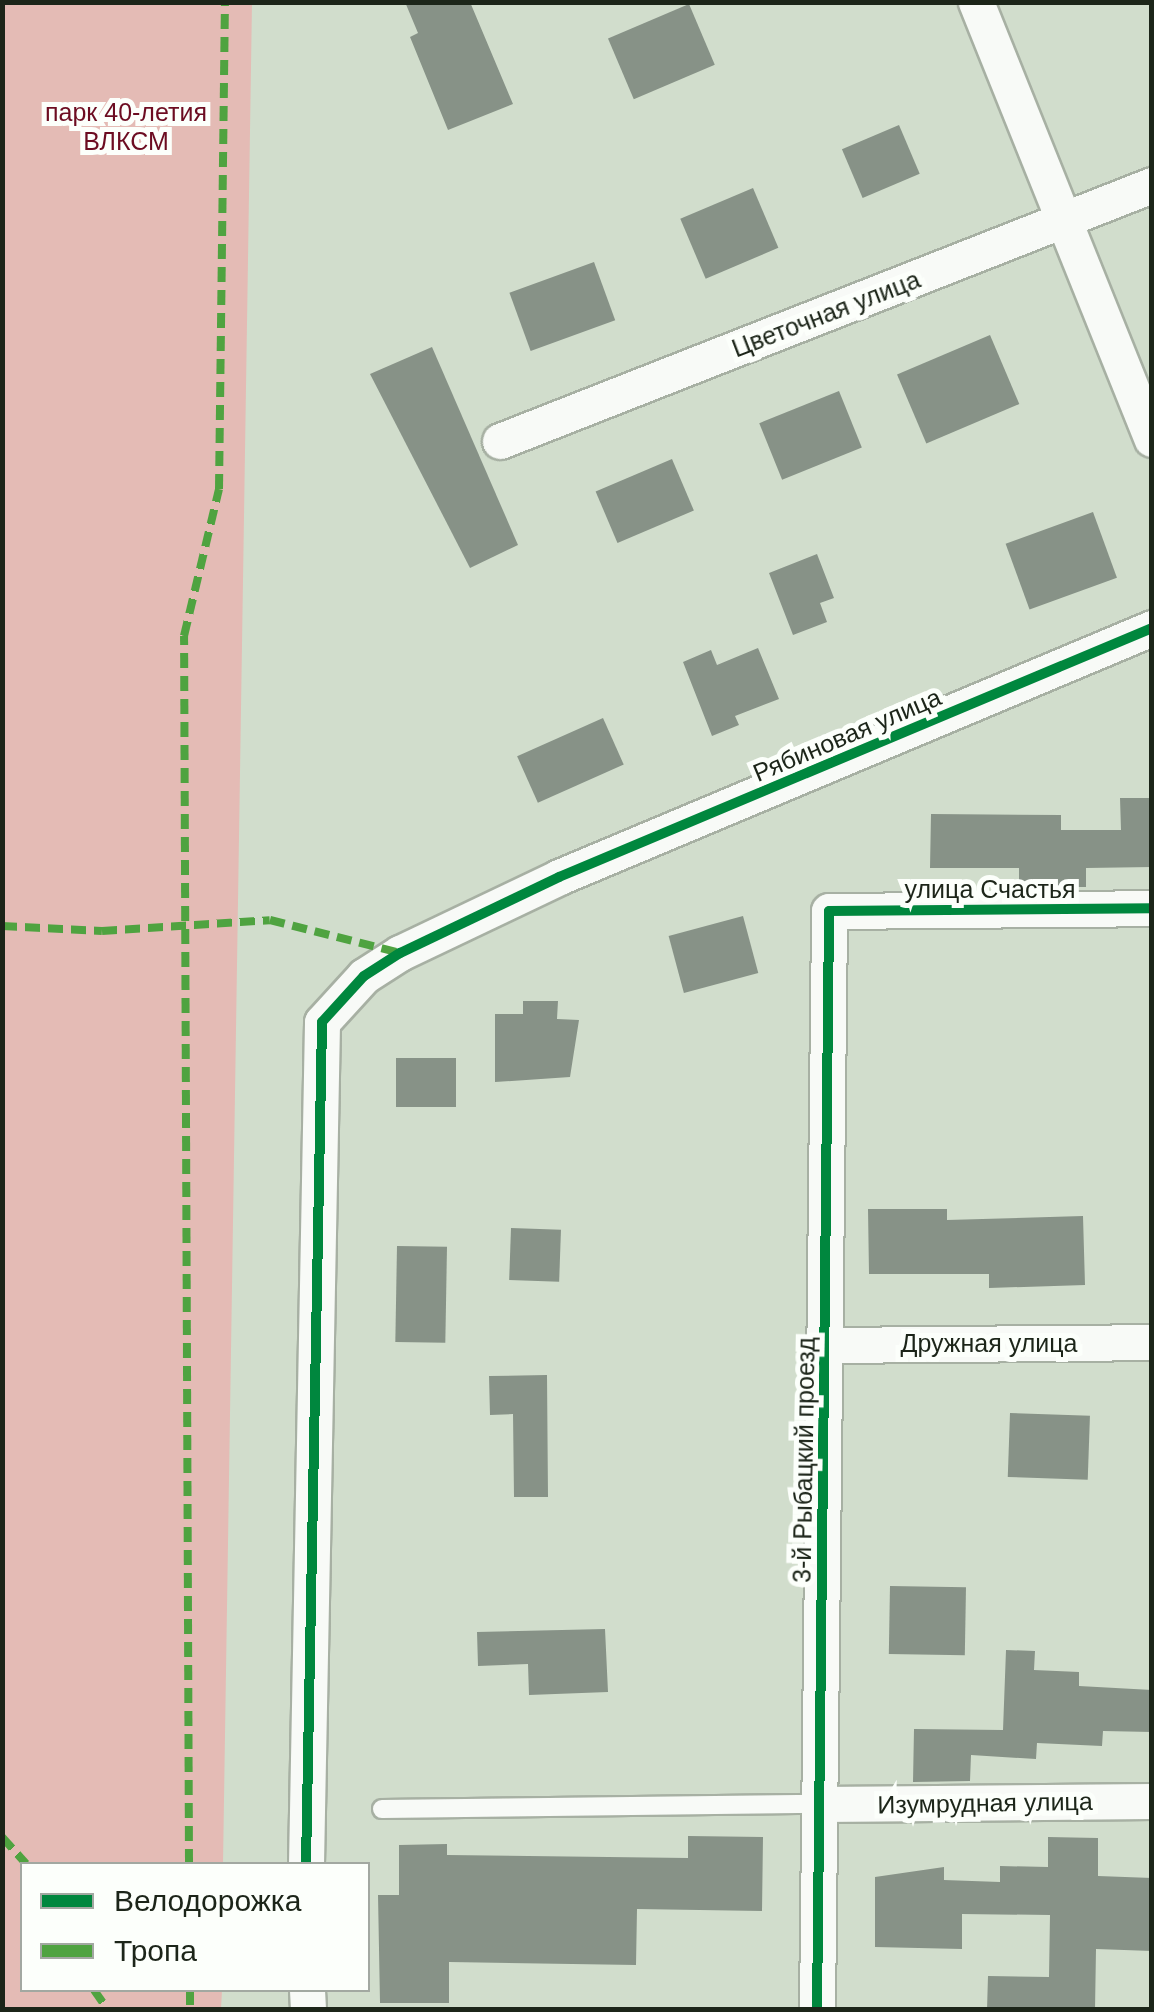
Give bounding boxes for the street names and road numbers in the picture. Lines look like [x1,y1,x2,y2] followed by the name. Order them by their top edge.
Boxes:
[728,264,924,364] street label: Цветочная улица
[748,682,946,788] street label: Рябиновая улица
[905,874,1075,904] street label: улица Счастья
[901,1328,1077,1358] street label: Дружная улица
[787,1337,821,1583] street label: 3-й Рыбацкий проезд
[877,1786,1093,1820] street label: Изумрудная улица

